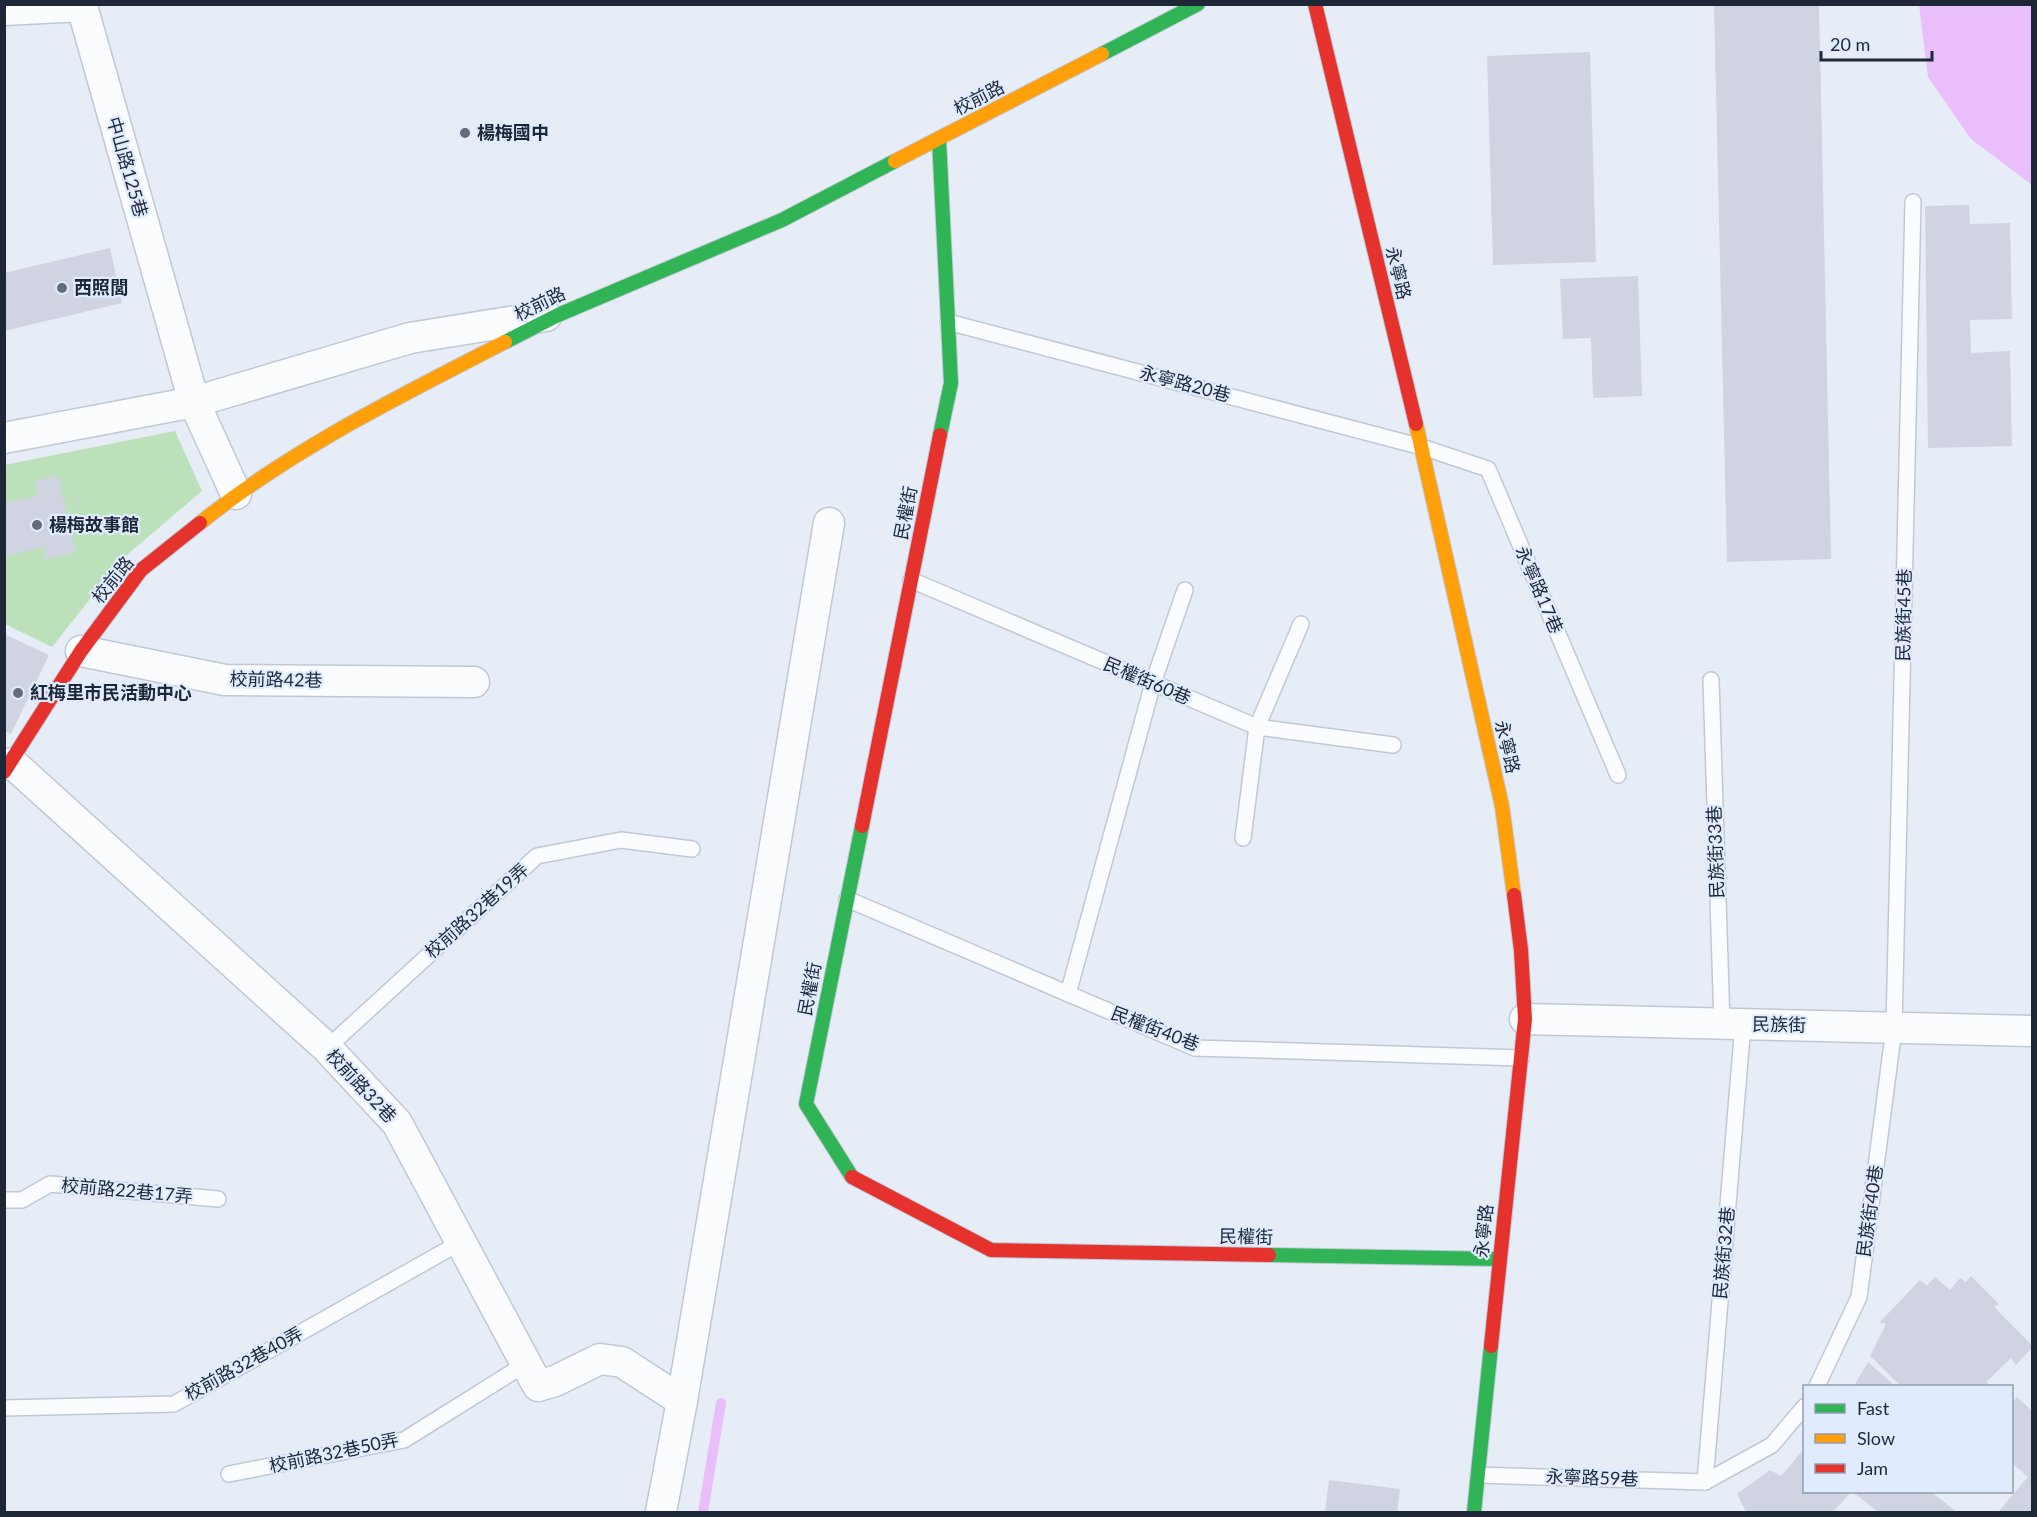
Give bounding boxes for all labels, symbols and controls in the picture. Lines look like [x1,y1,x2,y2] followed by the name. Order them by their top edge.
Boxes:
[1821,24,1932,62] scale bar
[1830,33,1870,55] text: 20 m
[949,75,1008,119] street label: 校前路
[103,114,153,219] street label: 中山路125巷
[477,121,549,143] place label: 楊梅國中
[458,126,472,140] marker: 楊梅國中
[1382,244,1416,302] street label: 永寧路
[74,276,128,298] place label: 西照閭
[55,281,69,295] marker: 西照閭
[510,281,569,325] street label: 校前路
[1138,360,1233,406] street label: 永寧路20巷
[889,484,921,541] street label: 民權街
[49,513,139,535] place label: 楊梅故事館
[30,518,44,532] marker: 楊梅故事館
[1512,543,1568,637] street label: 永寧路17巷
[87,551,138,607] street label: 校前路
[1891,568,1915,662] street label: 民族街45巷
[1100,652,1194,708] street label: 民權街60巷
[229,667,323,691] street label: 校前路42巷
[30,681,192,703] place label: 紅梅里市民活動中心
[11,686,25,700] marker: 紅梅里市民活動中心
[1491,718,1525,776] street label: 永寧路
[1702,805,1728,899] street label: 民族街33巷
[420,858,533,963] street label: 校前路32巷19弄
[793,960,825,1017] street label: 民權街
[1108,1001,1203,1055] street label: 民權街40巷
[1752,1013,1806,1035] street label: 民族街
[322,1044,401,1127] street label: 校前路32巷
[1852,1163,1886,1258] street label: 民族街40巷
[60,1173,194,1207] street label: 校前路22巷17弄
[1469,1203,1497,1259] street label: 永寧路
[1708,1206,1738,1300] street label: 民族街32巷
[1219,1225,1273,1247] street label: 民權街
[181,1322,306,1405] street label: 校前路32巷40弄
[1803,1385,2013,1493] legend
[1857,1397,1890,1419] text: Fast
[1857,1427,1895,1449] text: Slow
[267,1428,401,1476] street label: 校前路32巷50弄
[1857,1457,1888,1479] text: Jam
[1545,1464,1639,1490] street label: 永寧路59巷

